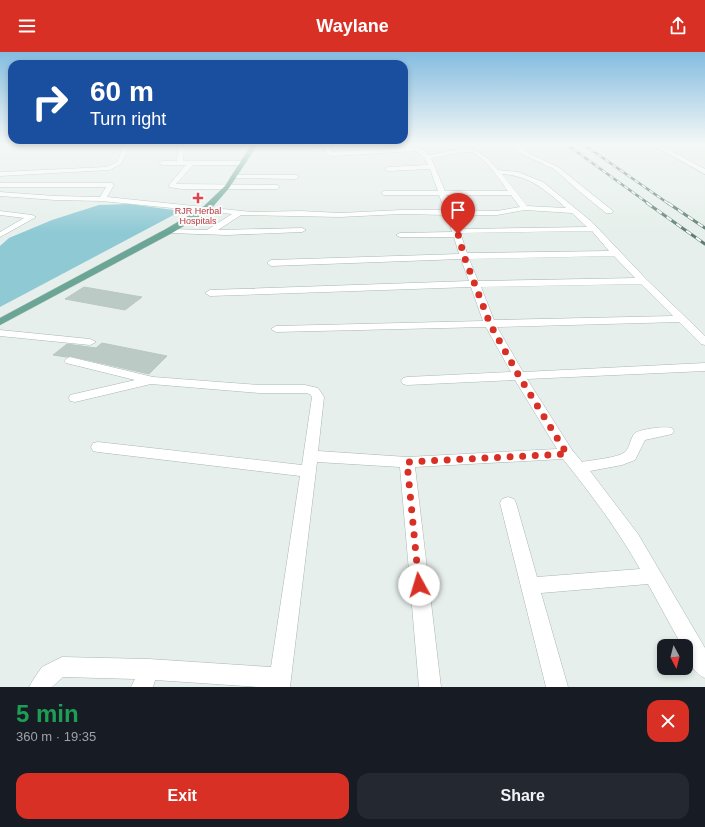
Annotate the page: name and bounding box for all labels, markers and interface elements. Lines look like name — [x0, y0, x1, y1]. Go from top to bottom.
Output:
icon: menu — [16, 15, 38, 37]
icon: share — [667, 15, 689, 37]
text: Waylane — [316, 16, 389, 36]
icon: right — [24, 76, 76, 128]
text: 60 m — [90, 76, 154, 107]
text: Turn right — [90, 109, 166, 129]
marker: RJR Herbal Hospitals — [192, 192, 204, 204]
pin — [441, 193, 475, 234]
icon: arrive — [447, 199, 469, 221]
place label: RJR Herbal Hospitals — [175, 206, 221, 226]
position arrow — [398, 564, 440, 606]
north arrow — [657, 639, 693, 675]
map controls — [657, 639, 693, 675]
text: 5 min — [16, 700, 79, 727]
button: close — [647, 700, 689, 742]
text: 360 m · 19:35 — [16, 729, 96, 744]
button: Exit — [16, 773, 349, 819]
button: Share — [357, 773, 689, 819]

